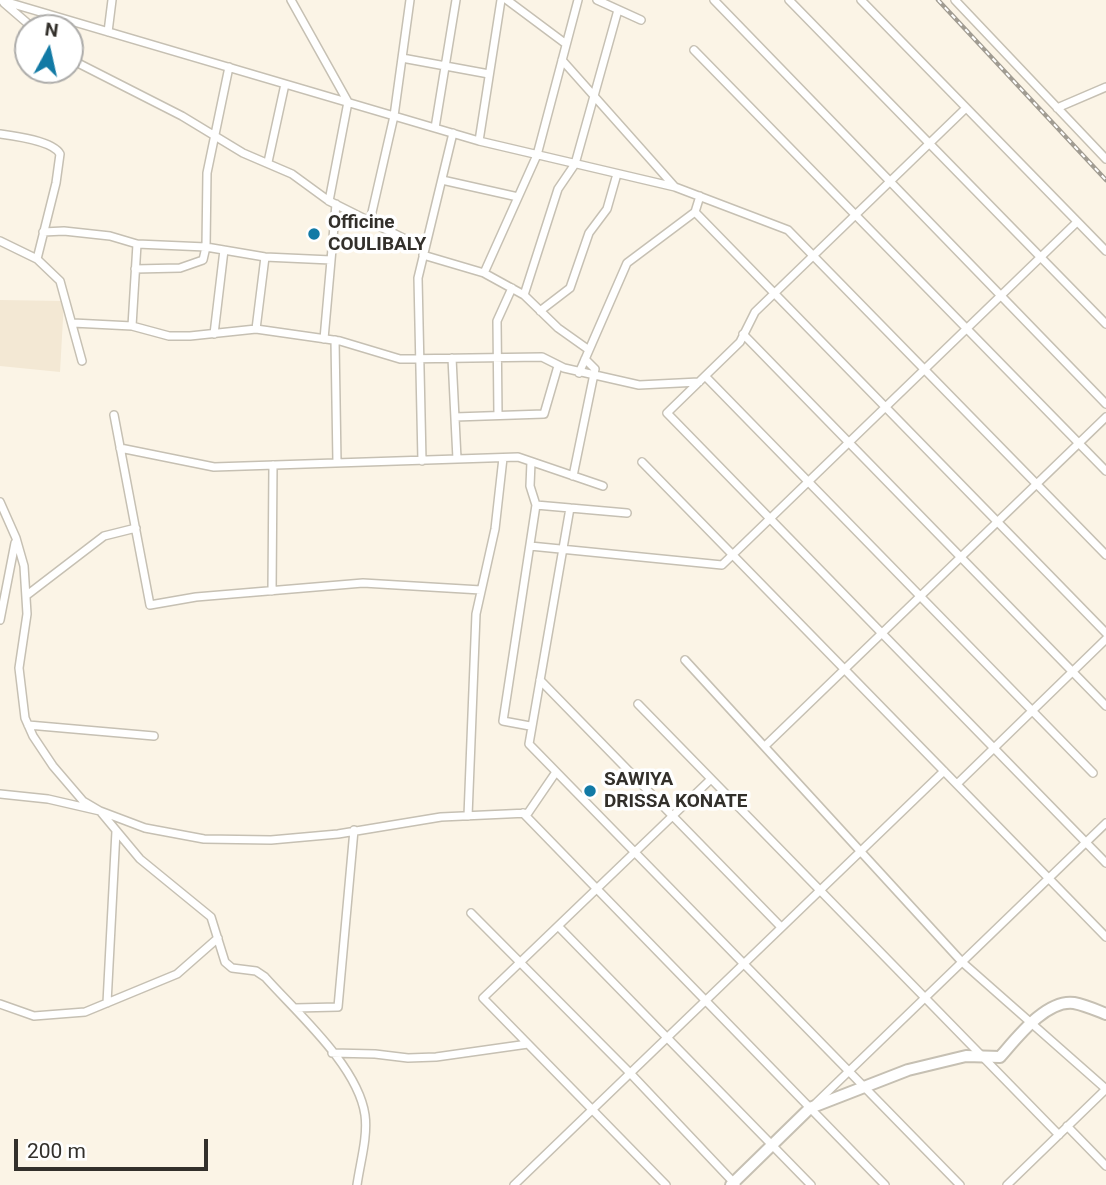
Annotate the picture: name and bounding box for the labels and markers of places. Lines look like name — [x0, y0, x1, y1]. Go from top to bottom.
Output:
place label: Officine COULIBALY — [328, 212, 426, 256]
marker: Officine COULIBALY — [306, 226, 322, 242]
place label: SAWIYA DRISSA KONATE — [604, 769, 748, 813]
marker: SAWIYA DRISSA KONATE — [582, 783, 598, 799]

